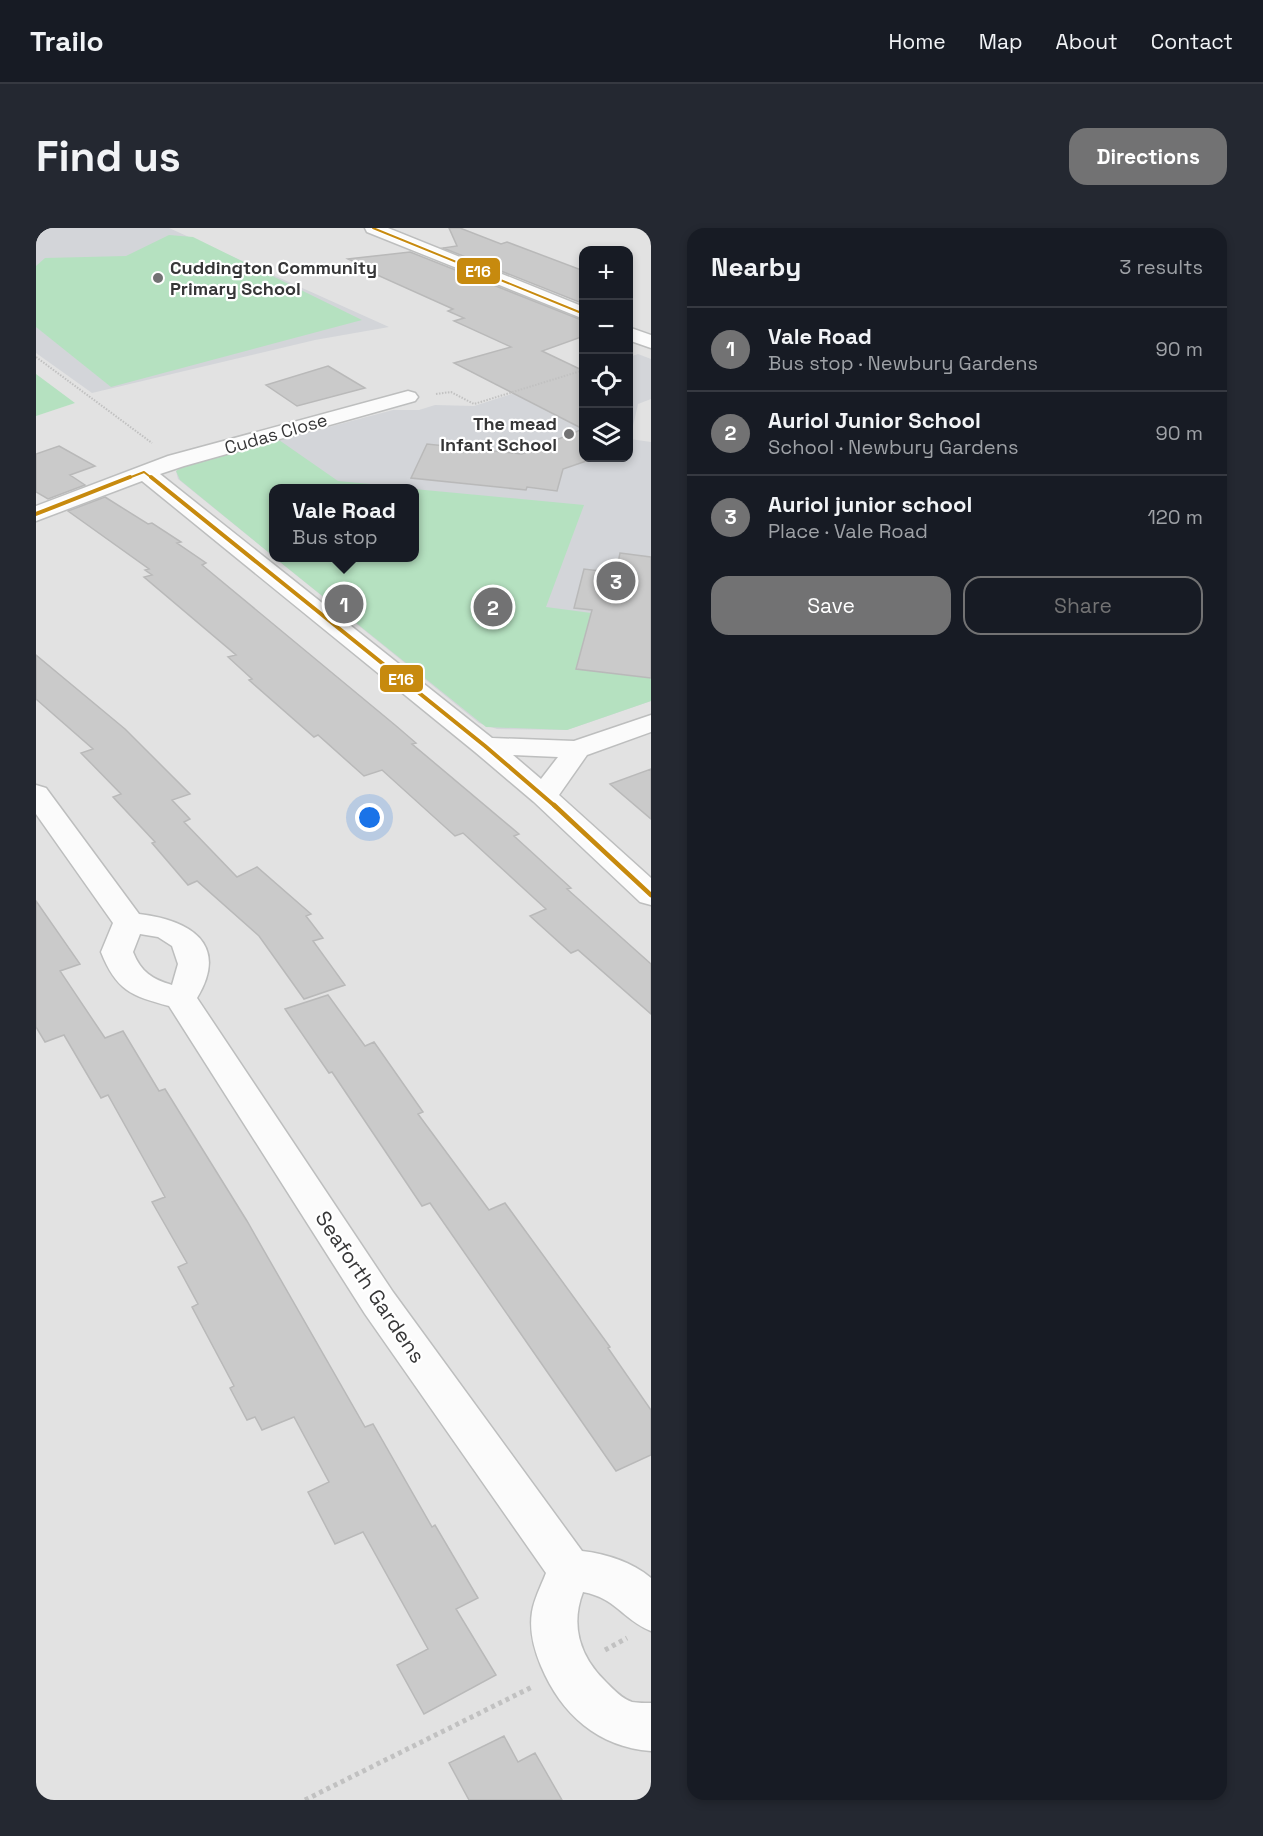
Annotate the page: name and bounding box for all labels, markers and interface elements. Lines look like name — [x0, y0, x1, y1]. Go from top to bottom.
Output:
text: Trailo — [30, 23, 104, 59]
text: Home — [888, 28, 946, 55]
text: Map — [979, 28, 1023, 55]
text: About — [1056, 28, 1118, 55]
text: Contact — [1151, 28, 1233, 55]
button: Directions — [1069, 128, 1227, 185]
text: Find us — [36, 130, 181, 183]
map controls — [579, 246, 633, 462]
button: + — [579, 246, 633, 300]
text: Nearby — [711, 250, 801, 284]
text: 3 results — [1119, 254, 1203, 280]
place label: Cuddington Community Primary School — [170, 256, 377, 300]
line badge: E16 — [456, 257, 501, 285]
text: E16 — [465, 261, 491, 282]
marker: Cuddington Community Primary School — [151, 271, 165, 285]
button: − — [579, 300, 633, 354]
text: Vale Road — [768, 322, 872, 350]
text: 1 — [726, 336, 735, 362]
text: 90 m — [1156, 336, 1203, 362]
text: Bus stop · Newbury Gardens — [768, 350, 1038, 376]
button: locate — [579, 354, 633, 408]
text: Auriol Junior School — [768, 406, 981, 434]
street label: Cudas Close — [222, 408, 330, 459]
button: layers — [579, 408, 633, 462]
place label: The mead Infant School — [440, 412, 557, 456]
text: 2 — [725, 420, 736, 446]
text: 90 m — [1156, 420, 1203, 446]
marker: The mead Infant School — [562, 427, 576, 441]
text: School · Newbury Gardens — [768, 434, 1019, 460]
popup — [269, 484, 419, 562]
text: Auriol junior school — [768, 490, 972, 518]
text: Vale Road — [292, 496, 396, 524]
text: 3 — [724, 504, 737, 530]
text: 120 m — [1147, 504, 1203, 530]
text: Place · Vale Road — [768, 518, 928, 544]
text: Bus stop — [292, 524, 378, 550]
pin: 3 — [596, 558, 636, 604]
button: Save — [711, 576, 951, 635]
button: Share — [963, 576, 1203, 635]
pin: 1 — [324, 582, 364, 626]
pin: 2 — [474, 584, 512, 629]
line badge: E16 — [379, 664, 424, 693]
text: E16 — [388, 669, 414, 690]
your location — [355, 803, 384, 832]
street label: Seaforth Gardens — [310, 1206, 431, 1368]

